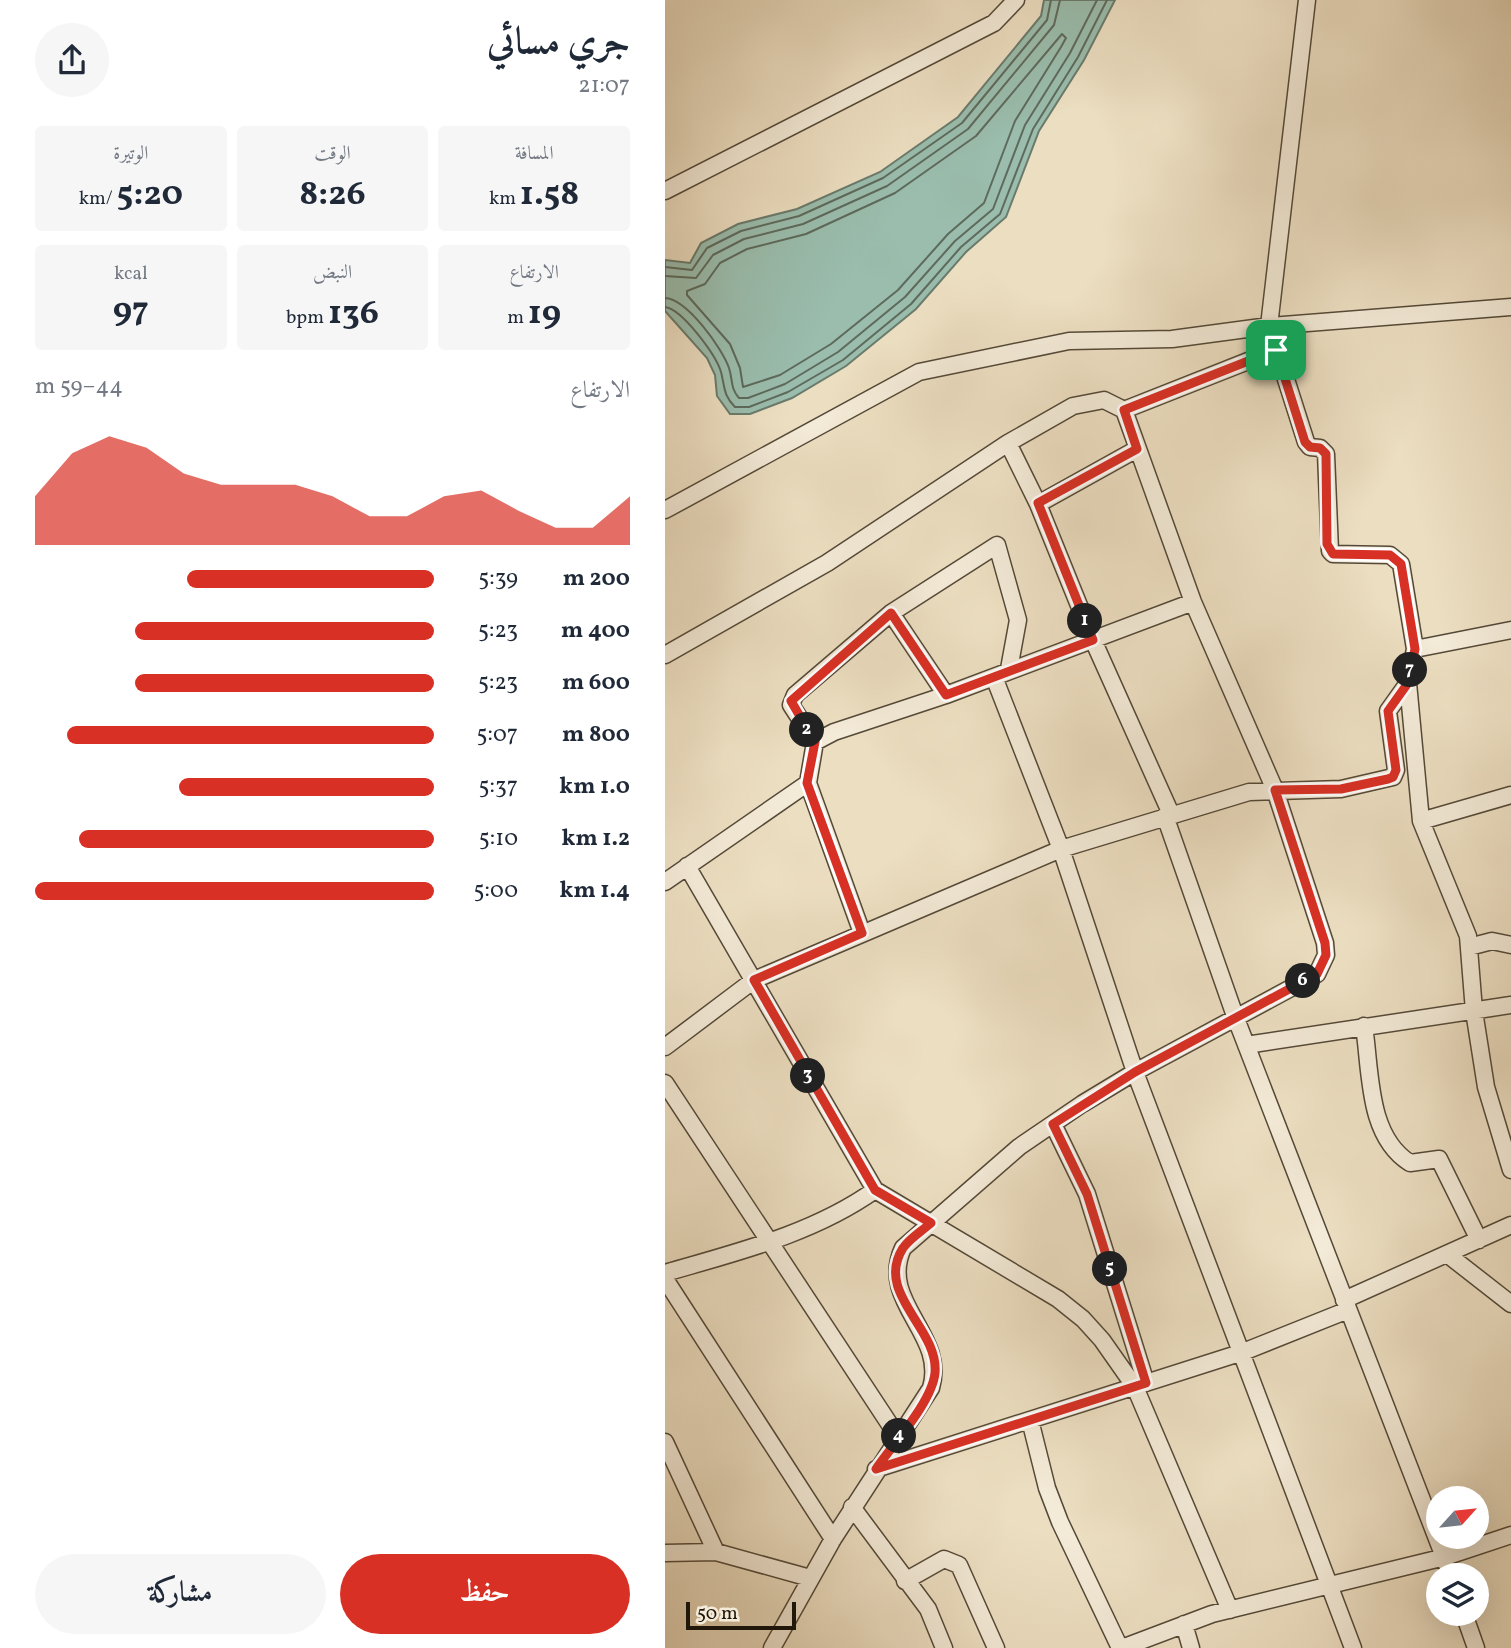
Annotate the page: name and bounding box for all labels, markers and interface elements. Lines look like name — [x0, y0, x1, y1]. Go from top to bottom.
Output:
text: جري مسائي — [487, 17, 630, 70]
button: share — [35, 23, 109, 97]
text: 21:07 — [578, 70, 630, 102]
text: الوتيرة — [113, 141, 148, 167]
text: الوقت — [314, 141, 351, 167]
text: المسافة — [515, 141, 554, 167]
text: 5:20 — [117, 171, 183, 219]
text: 8:26 — [299, 171, 366, 219]
text: 1.58 — [520, 171, 579, 219]
text: /km — [79, 186, 117, 212]
text: km — [489, 186, 520, 212]
text: النبض — [313, 260, 352, 286]
text: الارتفاع — [510, 260, 559, 286]
text: kcal — [114, 261, 148, 287]
text: 97 — [113, 287, 149, 335]
text: 136 — [328, 290, 379, 338]
text: 19 — [528, 290, 561, 338]
text: bpm — [286, 305, 328, 331]
text: m — [507, 305, 528, 331]
pin — [1246, 320, 1306, 380]
icon: arrive — [1257, 331, 1295, 369]
text: 44–59 m — [35, 371, 123, 403]
text: الارتفاع — [570, 375, 630, 407]
text: 5:39 — [478, 563, 518, 595]
text: 200 m — [563, 563, 630, 595]
pin: 1 — [1067, 604, 1103, 638]
text: 1 — [1081, 607, 1088, 633]
text: 5:23 — [478, 615, 518, 647]
text: 400 m — [561, 615, 630, 647]
pin: 7 — [1393, 652, 1427, 688]
text: 7 — [1405, 656, 1414, 682]
text: 5:23 — [478, 667, 518, 699]
text: 600 m — [562, 667, 630, 699]
pin: 2 — [789, 712, 825, 748]
text: 2 — [802, 716, 811, 742]
text: 5:07 — [477, 719, 518, 751]
text: 800 m — [562, 719, 630, 751]
text: 5:37 — [479, 771, 518, 803]
text: 1.0 km — [559, 771, 630, 803]
text: 5:10 — [479, 823, 518, 855]
text: 1.2 km — [561, 823, 630, 855]
text: 5:00 — [473, 875, 518, 907]
text: 1.4 km — [559, 875, 630, 907]
pin: 6 — [1285, 964, 1321, 998]
text: 6 — [1297, 967, 1308, 993]
pin: 3 — [790, 1058, 825, 1094]
text: 3 — [803, 1062, 812, 1088]
pin: 5 — [1093, 1252, 1127, 1286]
text: 5 — [1105, 1255, 1114, 1281]
pin: 4 — [881, 1418, 917, 1454]
text: 4 — [893, 1422, 904, 1448]
north arrow — [1426, 1486, 1489, 1549]
map controls — [1426, 1486, 1489, 1626]
button: مشاركة — [35, 1554, 326, 1634]
button: حفظ — [340, 1554, 630, 1634]
button: layers — [1426, 1563, 1489, 1626]
scale bar — [686, 1599, 796, 1631]
text: 50 m — [697, 1601, 738, 1627]

